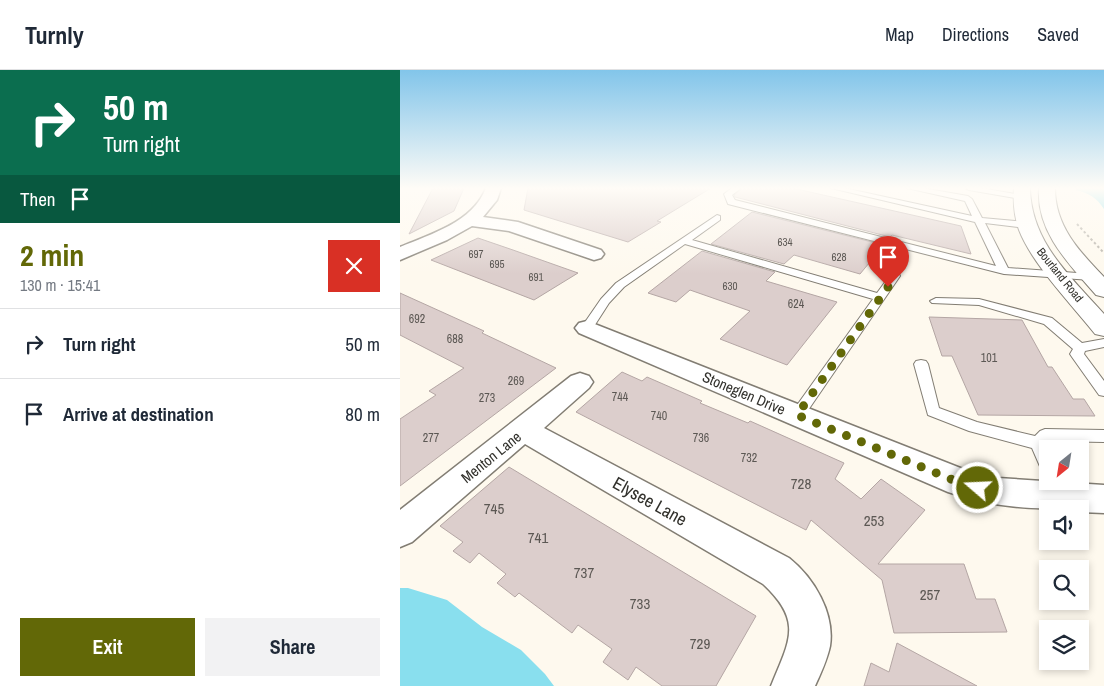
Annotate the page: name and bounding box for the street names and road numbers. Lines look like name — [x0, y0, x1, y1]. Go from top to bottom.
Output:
street label: Bourland Road — [1033, 244, 1087, 306]
street label: Stoneglen Drive — [699, 366, 789, 420]
street label: Menton Lane — [456, 426, 526, 488]
street label: Elysee Lane — [608, 470, 692, 532]

